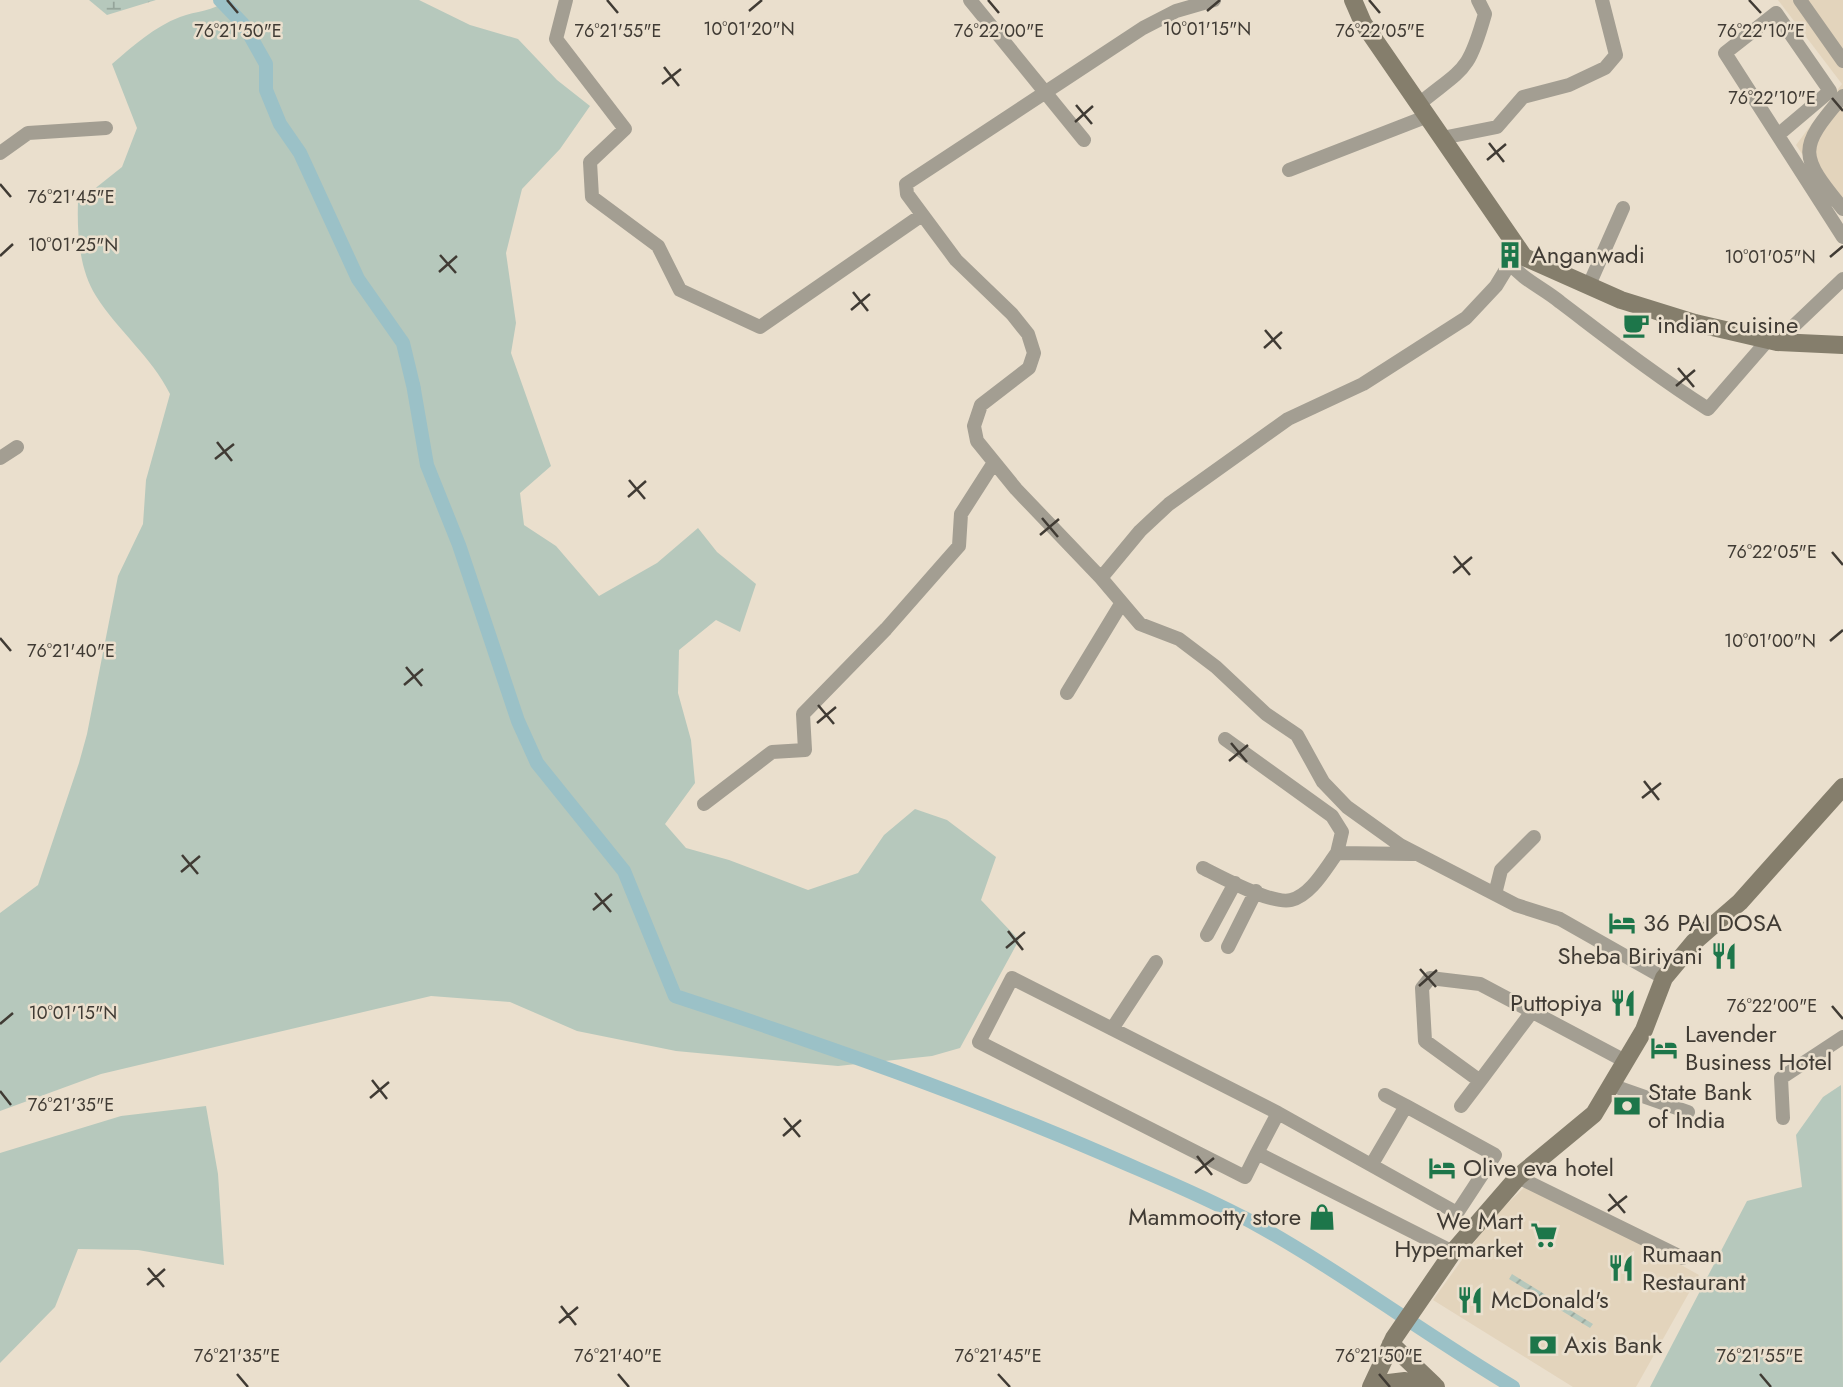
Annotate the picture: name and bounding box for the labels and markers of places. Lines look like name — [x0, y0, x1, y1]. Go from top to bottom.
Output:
place label: Anganwadi — [1531, 237, 1645, 272]
building icon: Anganwadi — [1495, 240, 1525, 270]
place label: indian cuisine — [1657, 307, 1798, 342]
cafe icon: indian cuisine — [1621, 310, 1651, 340]
place label: 36 PAI DOSA — [1643, 905, 1782, 940]
hotel icon: 36 PAI DOSA — [1607, 908, 1637, 938]
place label: Sheba Biriyani — [1557, 938, 1703, 973]
restaurant icon: Sheba Biriyani — [1709, 941, 1739, 971]
place label: Puttopiya — [1510, 985, 1602, 1020]
restaurant icon: Puttopiya — [1608, 988, 1638, 1018]
place label: Lavender Business Hotel — [1685, 1016, 1832, 1079]
hotel icon: Lavender Business Hotel — [1649, 1033, 1679, 1063]
place label: State Bank of India — [1648, 1074, 1752, 1137]
bank icon: State Bank of India — [1612, 1091, 1642, 1121]
place label: Olive eva hotel — [1463, 1150, 1614, 1185]
hotel icon: Olive eva hotel — [1427, 1153, 1457, 1183]
place label: Mammootty store — [1128, 1199, 1301, 1234]
shop icon: Mammootty store — [1307, 1202, 1337, 1232]
place label: We Mart Hypermarket — [1394, 1203, 1523, 1266]
supermarket icon: We Mart Hypermarket — [1529, 1220, 1559, 1250]
place label: Rumaan Restaurant — [1642, 1236, 1746, 1299]
restaurant icon: Rumaan Restaurant — [1606, 1253, 1636, 1283]
place label: McDonald's — [1491, 1282, 1609, 1317]
restaurant icon: McDonald's — [1455, 1285, 1485, 1315]
place label: Axis Bank — [1564, 1327, 1663, 1362]
bank icon: Axis Bank — [1528, 1330, 1558, 1360]

